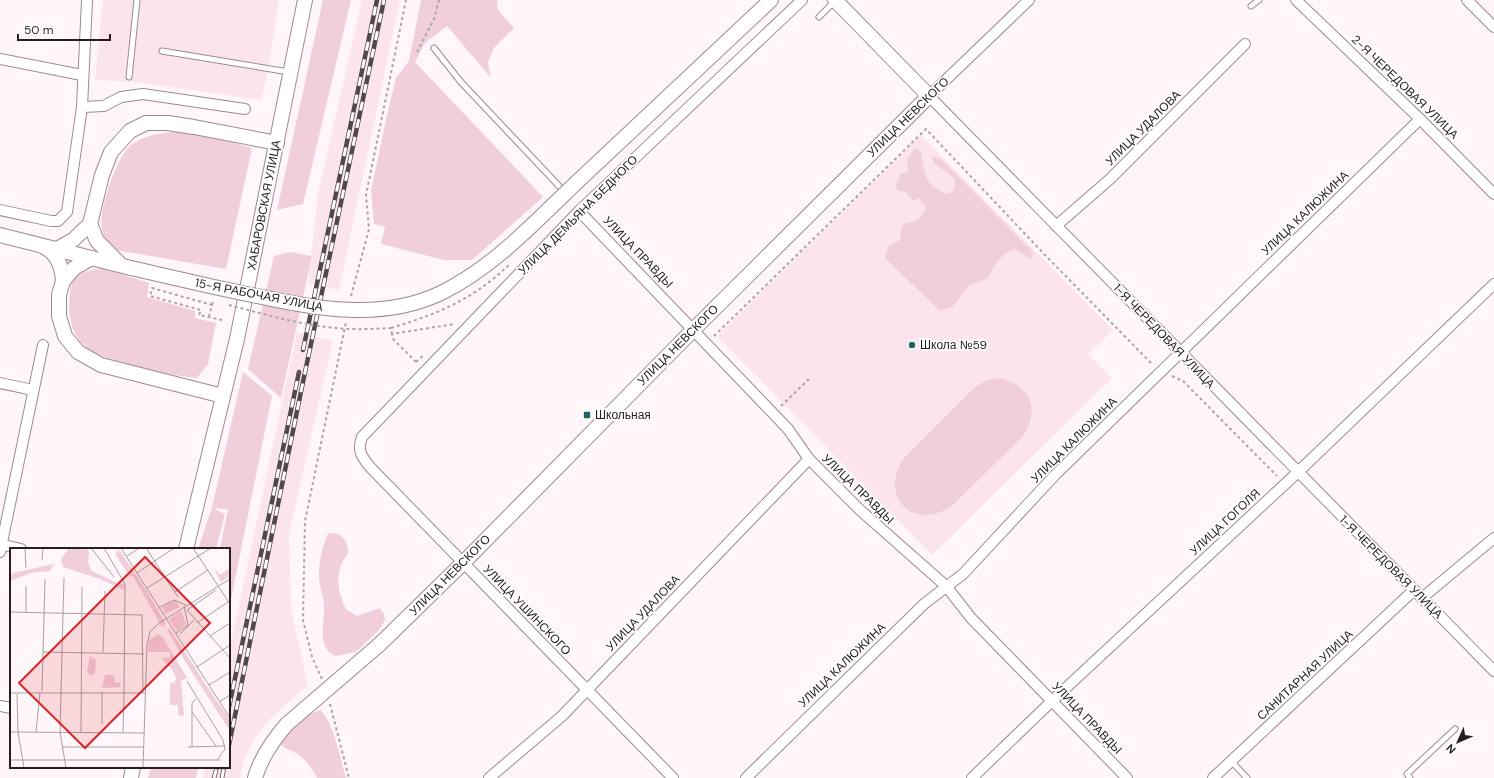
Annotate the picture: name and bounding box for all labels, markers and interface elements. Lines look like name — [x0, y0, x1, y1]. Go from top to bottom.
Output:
scale bar — [18, 16, 110, 42]
text: 50 m — [24, 22, 53, 38]
street label: 2-Я ЧЕРЕДОВАЯ УЛИЦА — [1348, 32, 1462, 142]
street label: УЛИЦА НЕВСКОГО — [864, 74, 952, 160]
street label: УЛИЦА УДАЛОВА — [1102, 87, 1184, 169]
street label: ХАБАРОВСКАЯ УЛИЦА — [244, 138, 284, 272]
street label: УЛИЦА ДЕМЬЯНА БЕДНОГО — [515, 152, 641, 278]
street label: УЛИЦА КАЛЮЖИНА — [1258, 167, 1352, 259]
street label: УЛИЦА ПРАВДЫ — [600, 213, 676, 291]
street label: 15-Я РАБОЧАЯ УЛИЦА — [194, 275, 324, 315]
street label: 1-Я ЧЕРЕДОВАЯ УЛИЦА — [1110, 280, 1218, 392]
street label: УЛИЦА НЕВСКОГО — [634, 301, 722, 389]
place label: Школа №59 — [920, 337, 987, 353]
marker: Школа №59 — [907, 340, 917, 350]
street label: УЛИЦА КАЛЮЖИНА — [1028, 394, 1120, 486]
place label: Школьная — [595, 407, 651, 423]
marker: Школьная — [582, 410, 592, 420]
street label: УЛИЦА ПРАВДЫ — [819, 451, 897, 527]
street label: УЛИЦА ГОГОЛЯ — [1186, 485, 1264, 559]
street label: 1-Я ЧЕРЕДОВАЯ УЛИЦА — [1336, 512, 1446, 622]
street label: УЛИЦА НЕВСКОГО — [406, 531, 494, 619]
inset map — [10, 548, 230, 768]
street label: УЛИЦА УШИНСКОГО — [480, 561, 574, 659]
street label: УЛИЦА УДАЛОВА — [602, 571, 684, 655]
street label: УЛИЦА КАЛЮЖИНА — [795, 619, 889, 711]
street label: САНИТАРНАЯ УЛИЦА — [1254, 626, 1356, 724]
street label: УЛИЦА ПРАВДЫ — [1049, 679, 1125, 757]
north arrow — [1438, 722, 1478, 762]
text: N — [1443, 741, 1459, 757]

